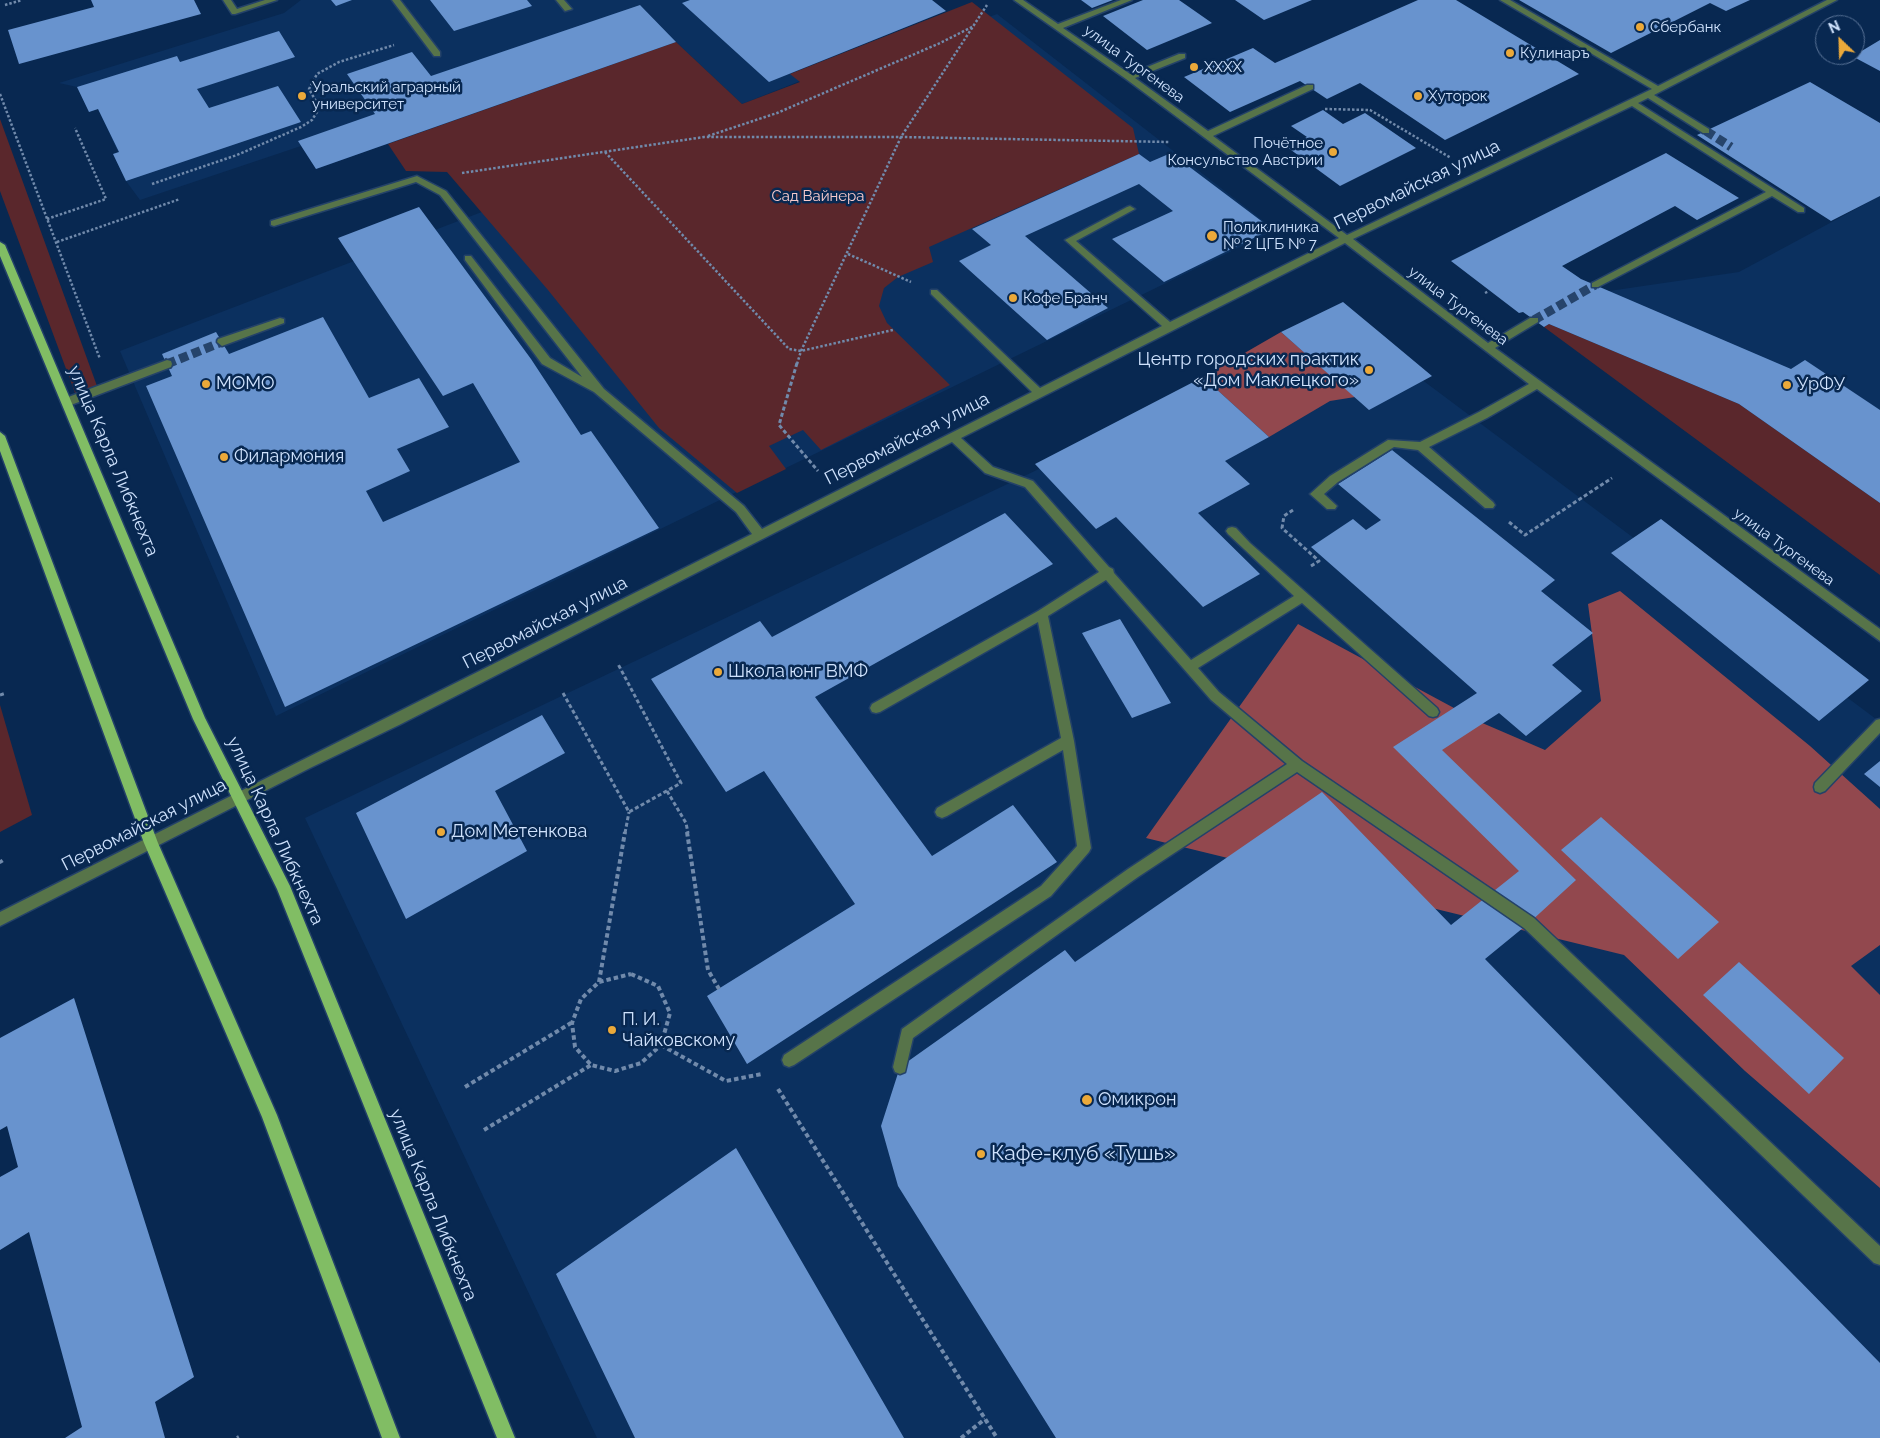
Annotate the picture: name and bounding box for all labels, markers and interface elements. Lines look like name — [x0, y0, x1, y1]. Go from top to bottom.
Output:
north arrow — [1815, 15, 1865, 65]
place label: Сбербанк — [1650, 18, 1721, 36]
text: N — [1826, 18, 1842, 37]
street label: улица Тургенева — [1080, 21, 1188, 107]
marker: Сбербанк — [1634, 21, 1646, 33]
place label: Кулинаръ — [1520, 44, 1590, 62]
marker: Кулинаръ — [1504, 47, 1516, 59]
place label: XXXX — [1204, 58, 1242, 76]
marker: XXXX — [1188, 61, 1200, 73]
place label: Уральский аграрный университет — [312, 78, 461, 113]
place label: Хуторок — [1428, 87, 1488, 105]
marker: Уральский аграрный университет — [296, 90, 308, 102]
marker: Хуторок — [1412, 90, 1424, 102]
place label: Почётное Консульство Австрии — [1167, 134, 1323, 169]
street label: Первомайская улица — [1331, 135, 1503, 235]
marker: Почётное Консульство Австрии — [1327, 146, 1339, 158]
park label: Сад Вайнера — [771, 187, 865, 205]
place label: Поликлиника № 2 ЦГБ № 7 — [1223, 218, 1319, 253]
marker: Поликлиника № 2 ЦГБ № 7 — [1205, 229, 1219, 243]
street label: улица Тургенева — [1405, 263, 1511, 349]
place label: Кофе Бранч — [1023, 289, 1108, 307]
marker: Кофе Бранч — [1007, 292, 1019, 304]
place label: Центр городских практик «Дом Маклецкого» — [1137, 349, 1359, 392]
street label: улица Карла Либкнехта — [63, 362, 163, 560]
marker: Центр городских практик «Дом Маклецкого» — [1363, 364, 1375, 376]
place label: MOMO — [216, 373, 275, 395]
place label: УрФУ — [1797, 374, 1845, 396]
marker: MOMO — [200, 378, 212, 390]
marker: УрФУ — [1781, 379, 1793, 391]
street label: Первомайская улица — [821, 388, 993, 490]
place label: Филармония — [234, 446, 344, 468]
marker: Филармония — [218, 451, 230, 463]
street label: улица Тургенева — [1730, 504, 1838, 590]
street label: Первомайская улица — [459, 572, 631, 674]
place label: Школа юнг ВМФ — [728, 661, 868, 683]
marker: Школа юнг ВМФ — [712, 666, 724, 678]
street label: улица Карла Либкнехта — [222, 734, 328, 928]
street label: Первомайская улица — [58, 774, 230, 876]
place label: Дом Метенкова — [451, 821, 587, 843]
marker: Дом Метенкова — [435, 826, 447, 838]
place label: П. И. Чайковскому — [622, 1009, 735, 1052]
marker: П. И. Чайковскому — [606, 1024, 618, 1036]
place label: Омикрон — [1098, 1089, 1176, 1111]
marker: Омикрон — [1080, 1093, 1094, 1107]
street label: улица Карла Либкнехта — [385, 1106, 481, 1304]
place label: Кафе-клуб «Тушь» — [991, 1141, 1176, 1167]
marker: Кафе-клуб «Тушь» — [975, 1148, 987, 1160]

